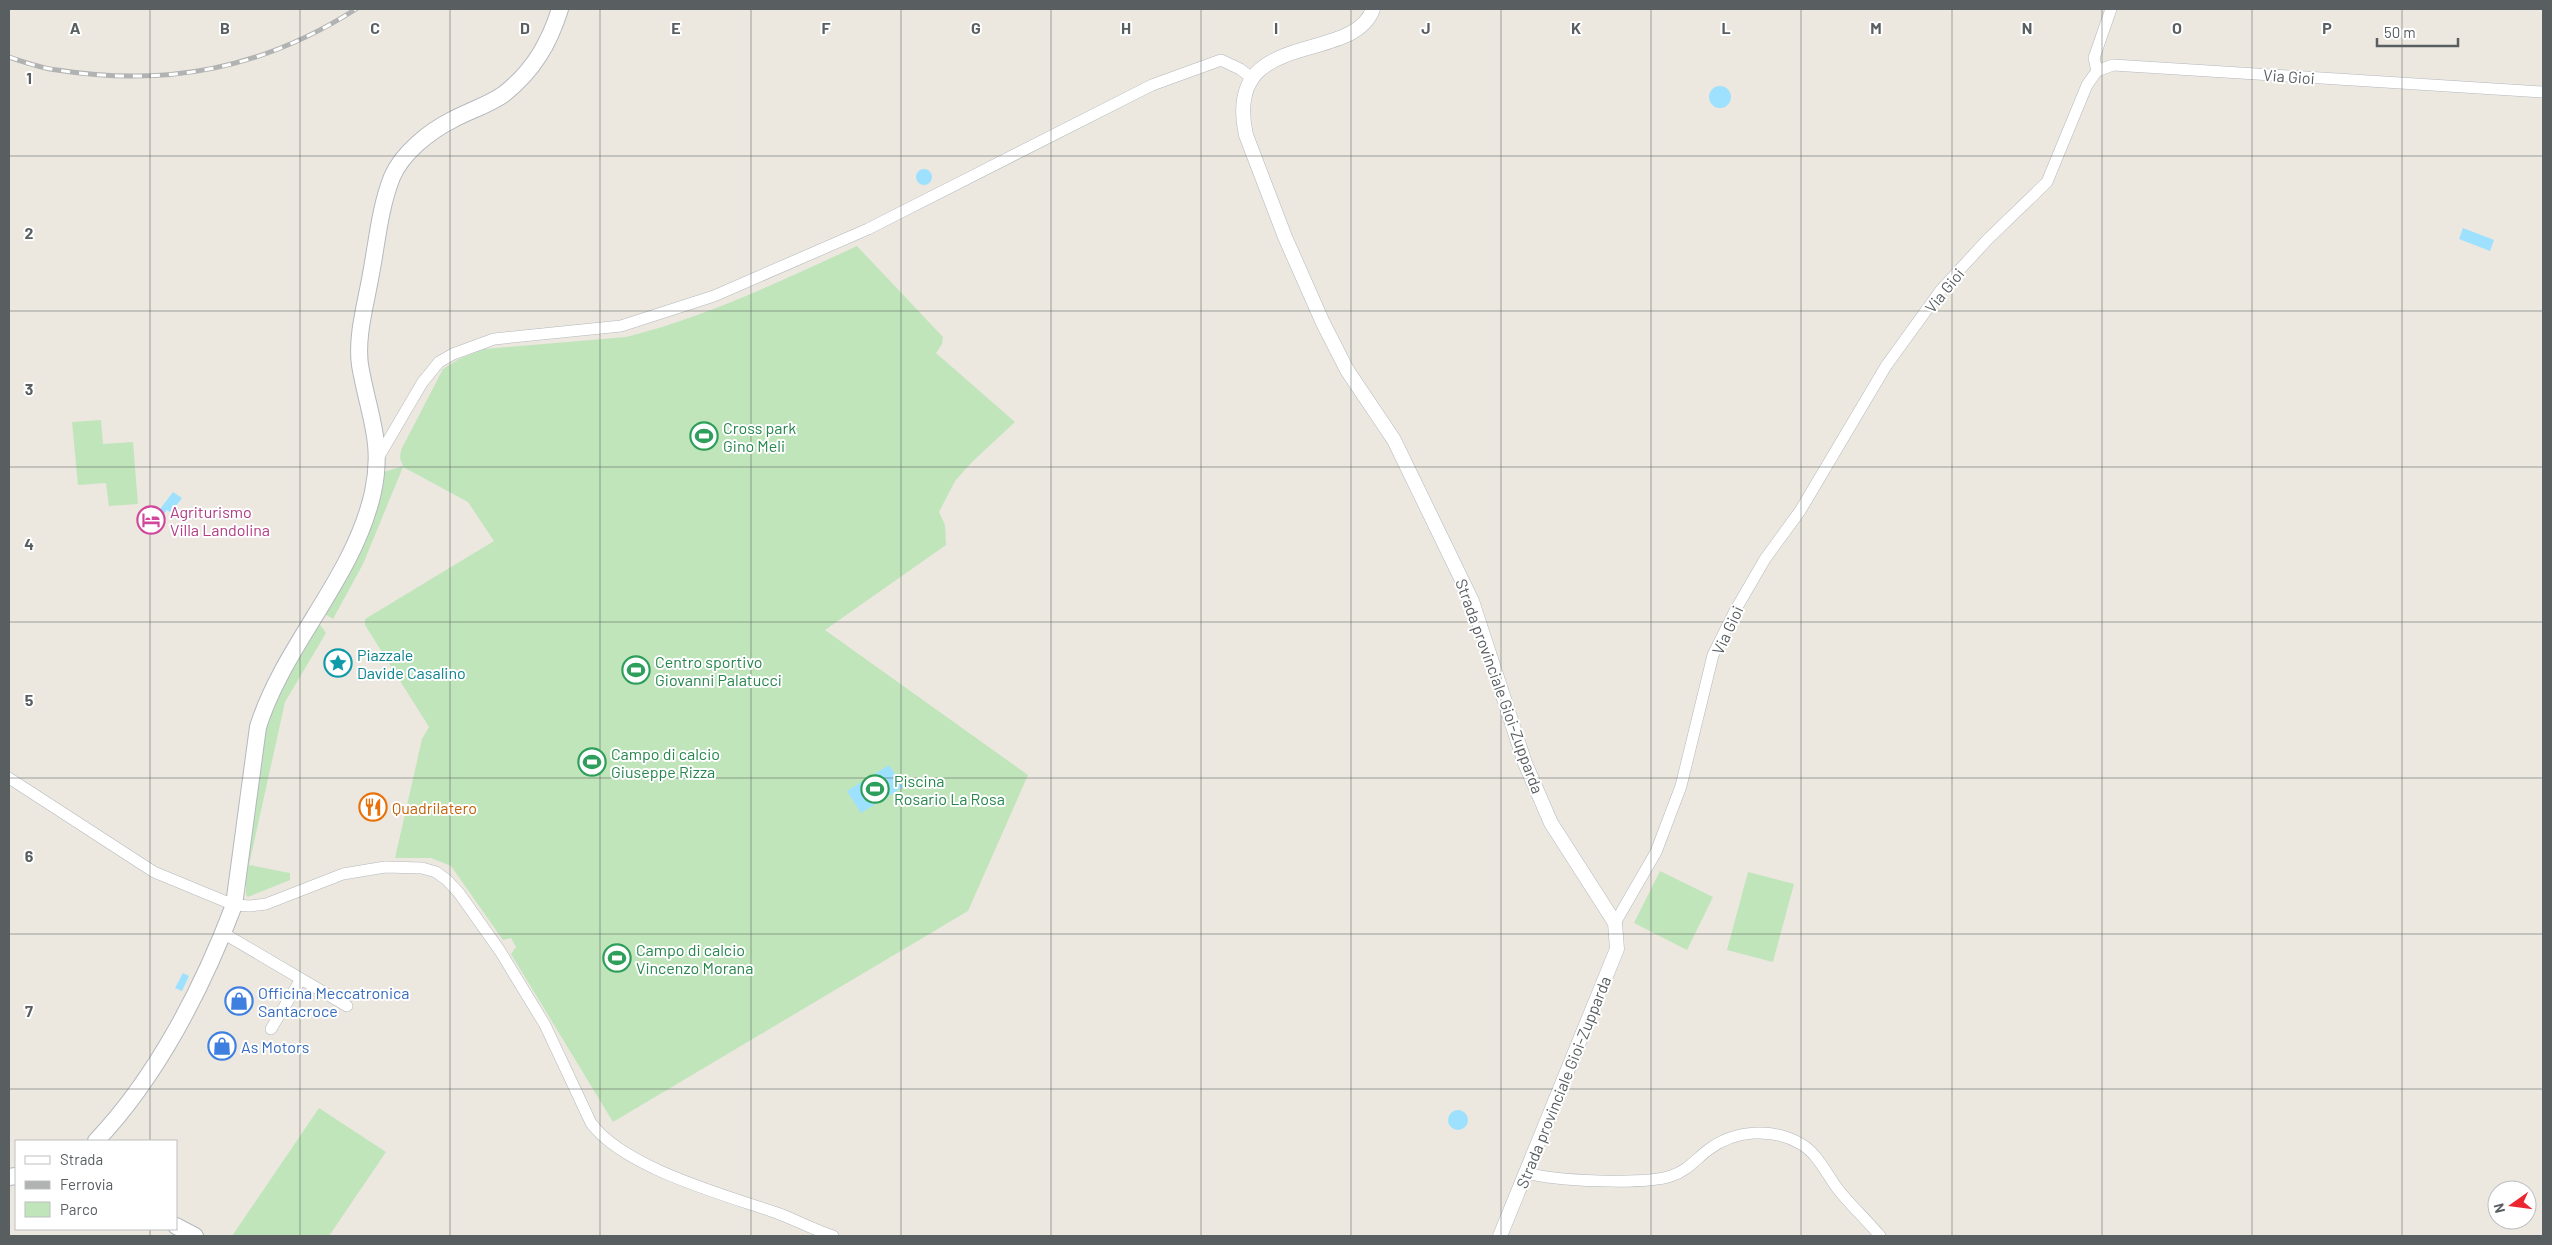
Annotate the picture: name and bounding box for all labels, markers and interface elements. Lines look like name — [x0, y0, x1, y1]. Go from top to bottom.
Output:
scale bar — [2377, 15, 2458, 47]
text: A — [70, 18, 81, 37]
text: B — [220, 18, 230, 37]
text: C — [370, 18, 380, 37]
text: D — [520, 18, 530, 37]
text: E — [671, 18, 681, 37]
text: F — [822, 18, 831, 37]
text: G — [971, 18, 981, 37]
text: H — [1121, 18, 1131, 37]
text: I — [1274, 18, 1278, 37]
text: J — [1421, 18, 1431, 37]
text: K — [1571, 18, 1581, 37]
text: L — [1721, 18, 1731, 37]
text: M — [1870, 18, 1882, 37]
text: N — [2022, 18, 2032, 37]
text: O — [2172, 18, 2182, 37]
text: P — [2322, 18, 2332, 37]
text: 50 m — [2384, 23, 2416, 41]
street label: Via Gioi — [2263, 65, 2315, 87]
text: 1 — [26, 68, 32, 87]
text: 2 — [25, 223, 34, 242]
street label: Via Gioi — [1920, 264, 1968, 316]
text: 3 — [25, 379, 33, 398]
place label: Cross park Gino Meli — [723, 418, 796, 455]
sports icon: Cross park Gino Meli — [689, 421, 719, 451]
place label: Agriturismo Villa Landolina — [170, 502, 270, 539]
hotel icon: Agriturismo Villa Landolina — [136, 505, 166, 535]
text: 4 — [24, 534, 34, 553]
street label: Strada provinciale Gioi-Zupparda — [1452, 576, 1548, 796]
street label: Via Gioi — [1707, 603, 1747, 657]
place label: Piazzale Davide Casalino — [357, 645, 466, 682]
place icon: Piazzale Davide Casalino — [323, 648, 353, 678]
place label: Centro sportivo Giovanni Palatucci — [655, 652, 782, 689]
sports icon: Centro sportivo Giovanni Palatucci — [621, 655, 651, 685]
text: 5 — [25, 690, 34, 709]
place label: Campo di calcio Giuseppe Rizza — [611, 744, 720, 781]
sports icon: Campo di calcio Giuseppe Rizza — [577, 747, 607, 777]
place label: Piscina Rosario La Rosa — [894, 771, 1005, 808]
sports icon: Piscina Rosario La Rosa — [860, 774, 890, 804]
restaurant icon: Quadrilatero — [358, 792, 388, 822]
place label: Quadrilatero — [392, 798, 477, 817]
text: 6 — [25, 846, 34, 865]
place label: Campo di calcio Vincenzo Morana — [636, 940, 753, 977]
sports icon: Campo di calcio Vincenzo Morana — [602, 943, 632, 973]
street label: Strada provinciale Gioi-Zupparda — [1512, 973, 1614, 1191]
place label: Officina Meccatronica Santacroce — [258, 983, 410, 1020]
shop icon: Officina Meccatronica Santacroce — [224, 986, 254, 1016]
text: 7 — [25, 1001, 33, 1020]
shop icon: As Motors — [207, 1031, 237, 1061]
place label: As Motors — [241, 1037, 309, 1056]
legend — [15, 1140, 178, 1230]
text: Strada — [60, 1150, 103, 1168]
text: Ferrovia — [60, 1175, 113, 1193]
north arrow — [2487, 1180, 2537, 1230]
text: Parco — [60, 1200, 98, 1218]
text: N — [2490, 1202, 2508, 1215]

